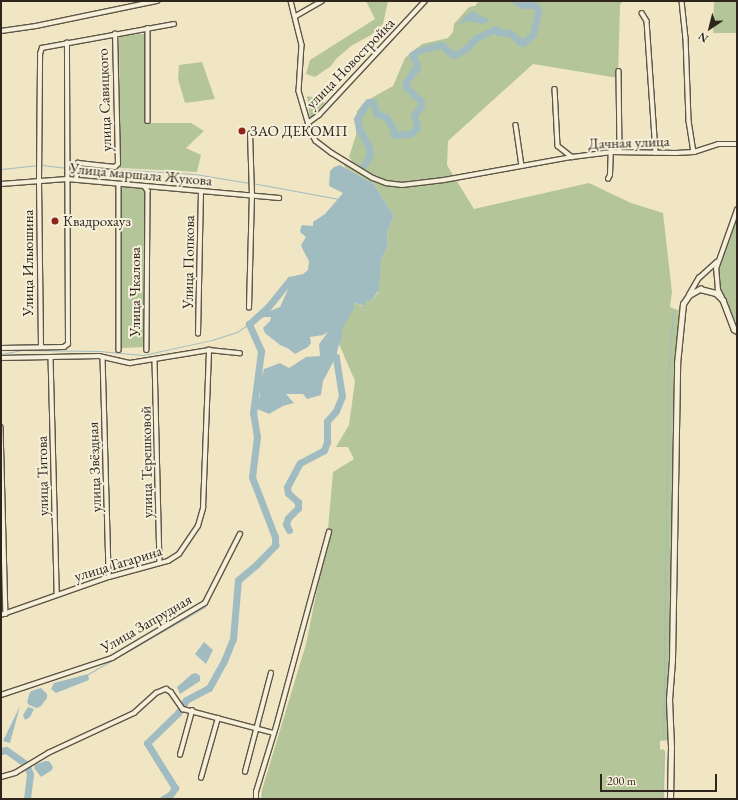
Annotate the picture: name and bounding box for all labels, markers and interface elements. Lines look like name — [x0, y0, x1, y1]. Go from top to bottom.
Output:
north arrow — [690, 8, 730, 48]
street label: улица Новостройка — [302, 14, 398, 112]
text: N — [695, 30, 711, 46]
street label: улица Савицкого — [93, 48, 115, 152]
place label: ЗАО ДЕКОМП — [250, 122, 348, 140]
marker: ЗАО ДЕКОМП — [237, 126, 247, 136]
street label: Дачная улица — [588, 132, 670, 152]
street label: Улица маршала Жукова — [69, 159, 213, 189]
street label: Улица Ильюшина — [19, 210, 37, 316]
place label: Квадрохауз — [63, 212, 131, 230]
street label: Улица Попкова — [178, 215, 198, 309]
marker: Квадрохауз — [50, 216, 60, 226]
street label: Улица Чкалова — [126, 247, 144, 337]
street label: улица Терешковой — [136, 406, 156, 518]
street label: улица Звёздная — [83, 421, 105, 513]
street label: улица Титова — [32, 436, 52, 516]
street label: улица Гагарина — [72, 541, 164, 585]
street label: Улица Запрудная — [97, 590, 195, 656]
scale bar — [602, 766, 719, 792]
text: 200 m — [607, 773, 636, 789]

